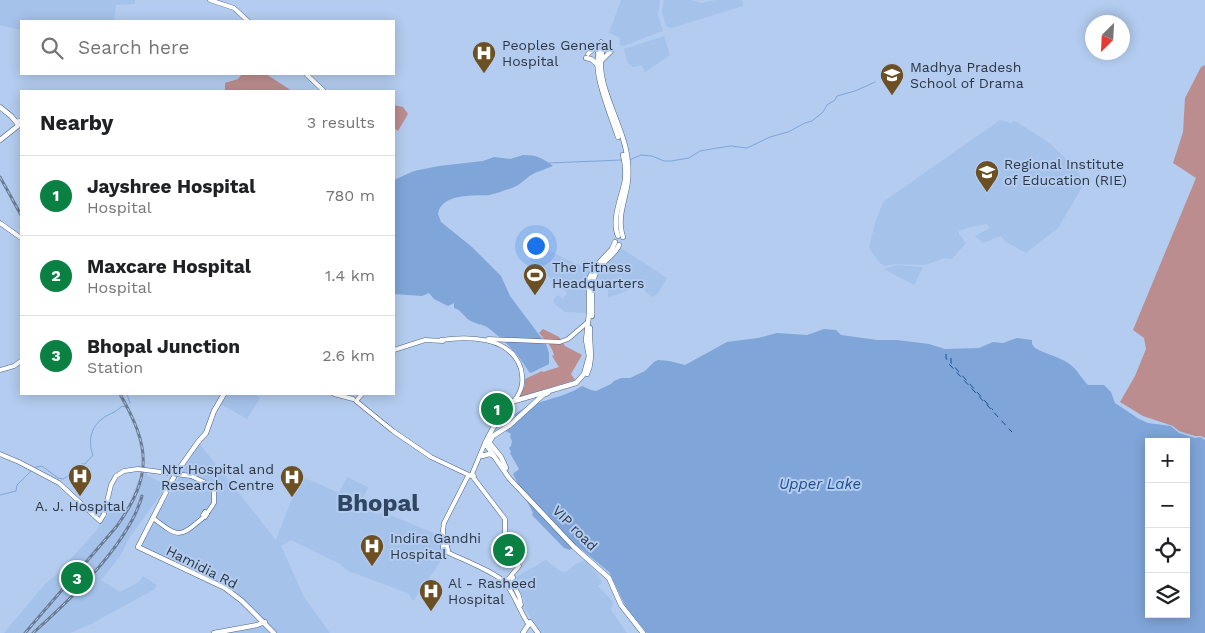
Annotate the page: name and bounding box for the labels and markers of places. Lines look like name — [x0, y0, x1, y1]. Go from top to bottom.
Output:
place label: Peoples General Hospital — [502, 37, 614, 69]
hospital icon: Peoples General Hospital — [471, 40, 497, 74]
place label: Madhya Pradesh School of Drama — [910, 59, 1024, 91]
school or university icon: Madhya Pradesh School of Drama — [879, 62, 905, 96]
place label: Regional Institute of Education (RIE) — [1004, 156, 1127, 188]
school or university icon: Regional Institute of Education (RIE) — [974, 159, 1000, 193]
place label: The Fitness Headquarters — [552, 259, 644, 291]
sports icon: The Fitness Headquarters — [522, 262, 548, 296]
pin: 1 — [481, 390, 513, 428]
place label: Ntr Hospital and Research Centre — [161, 461, 274, 493]
hospital icon: A. J. Hospital — [67, 463, 93, 497]
hospital icon: Ntr Hospital and Research Centre — [279, 464, 305, 498]
place label: A. J. Hospital — [35, 498, 126, 514]
place label: Indira Gandhi Hospital — [390, 530, 481, 562]
pin: 2 — [493, 531, 525, 569]
hospital icon: Indira Gandhi Hospital — [359, 533, 385, 567]
pin: 3 — [61, 559, 93, 597]
place label: Al - Rasheed Hospital — [448, 575, 536, 607]
hospital icon: Al - Rasheed Hospital — [418, 578, 444, 612]

